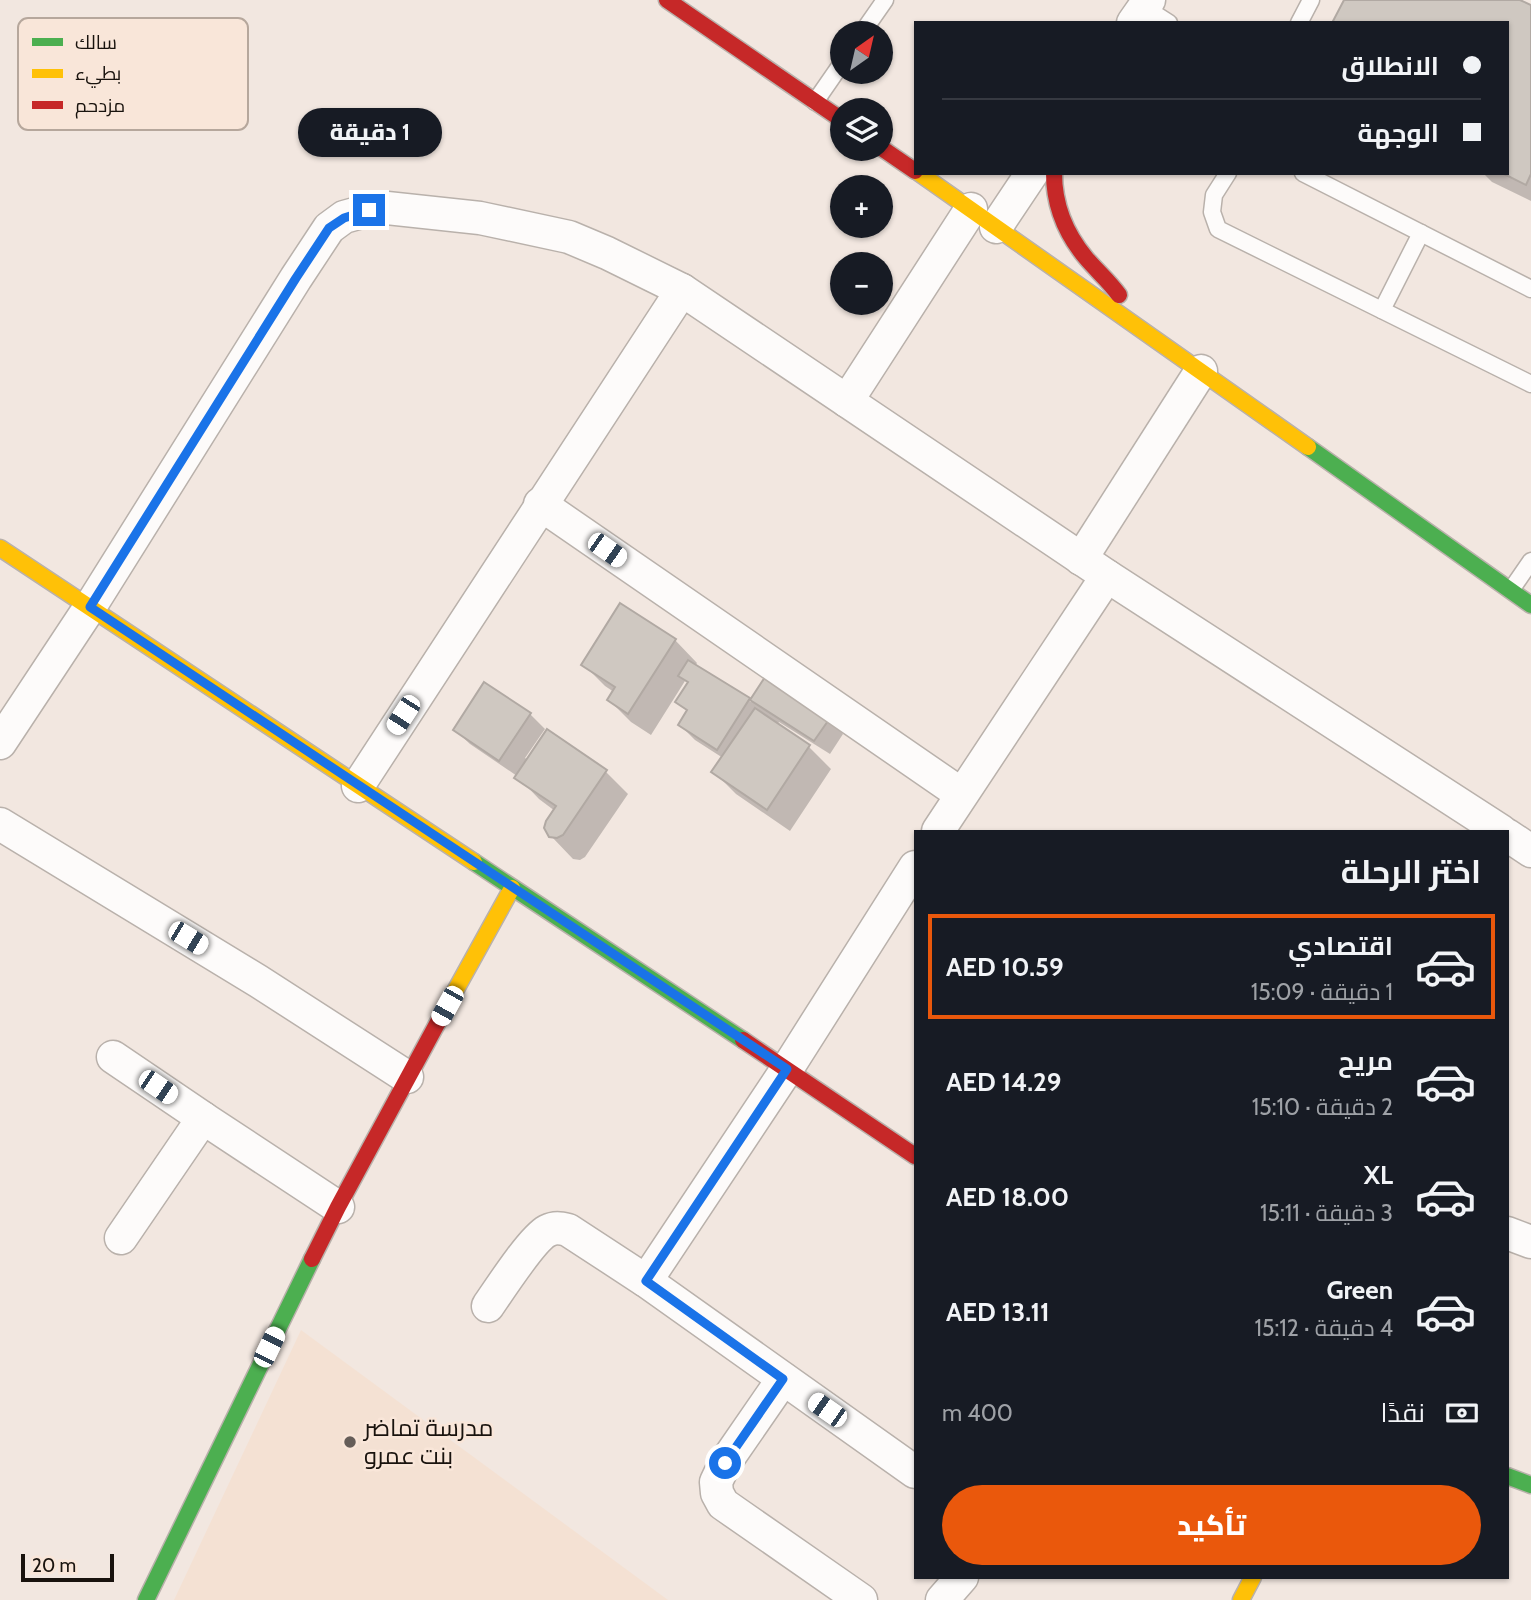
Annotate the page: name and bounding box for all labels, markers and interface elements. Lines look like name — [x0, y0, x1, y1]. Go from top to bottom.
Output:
legend — [18, 18, 248, 130]
north arrow — [830, 21, 892, 84]
map controls — [830, 21, 893, 315]
text: سالك — [75, 31, 117, 54]
text: الانطلاق — [1341, 50, 1439, 82]
text: بطيء — [75, 62, 121, 88]
text: مزدحم — [75, 94, 125, 119]
button: layers — [830, 98, 893, 161]
callout: 1 دقيقة — [297, 108, 441, 158]
text: الوجهة — [1358, 117, 1439, 149]
text: 1 دقيقة — [330, 118, 410, 146]
button: + — [830, 175, 893, 238]
route end — [353, 194, 385, 226]
button: − — [830, 252, 893, 315]
car — [584, 529, 631, 571]
car — [383, 692, 424, 738]
text: اختر الرحلة — [1341, 852, 1481, 891]
car — [165, 918, 212, 958]
text: اقتصادي — [1288, 930, 1393, 962]
icon: car — [1414, 935, 1477, 998]
text: AED 10.59 — [946, 951, 1064, 983]
text: 1 دقيقة · 15:09 — [1251, 978, 1393, 1006]
car — [428, 983, 467, 1029]
text: مريح — [1338, 1045, 1393, 1077]
icon: car — [1414, 1050, 1477, 1113]
text: AED 14.29 — [946, 1066, 1061, 1098]
car — [135, 1067, 182, 1107]
text: 2 دقيقة · 15:10 — [1252, 1093, 1393, 1121]
text: XL — [1364, 1159, 1393, 1191]
icon: car — [1414, 1165, 1477, 1228]
text: AED 18.00 — [946, 1181, 1069, 1213]
text: 3 دقيقة · 15:11 — [1260, 1199, 1393, 1227]
text: Green — [1326, 1274, 1393, 1306]
icon: car — [1414, 1280, 1477, 1343]
text: AED 13.11 — [946, 1296, 1050, 1328]
text: 4 دقيقة · 15:12 — [1255, 1314, 1393, 1342]
car — [251, 1324, 288, 1370]
car — [804, 1389, 851, 1431]
icon: cash — [1443, 1394, 1481, 1432]
text: نقدًا — [1381, 1397, 1425, 1429]
text: 400 m — [942, 1399, 1013, 1427]
place label: مدرسة تماضر بنت عمرو — [362, 1413, 493, 1470]
marker: مدرسة تماضر بنت عمرو — [342, 1434, 358, 1450]
route start — [709, 1447, 741, 1479]
button: تأكيد — [942, 1485, 1481, 1565]
scale bar — [21, 1551, 114, 1583]
text: 20 m — [32, 1554, 76, 1577]

